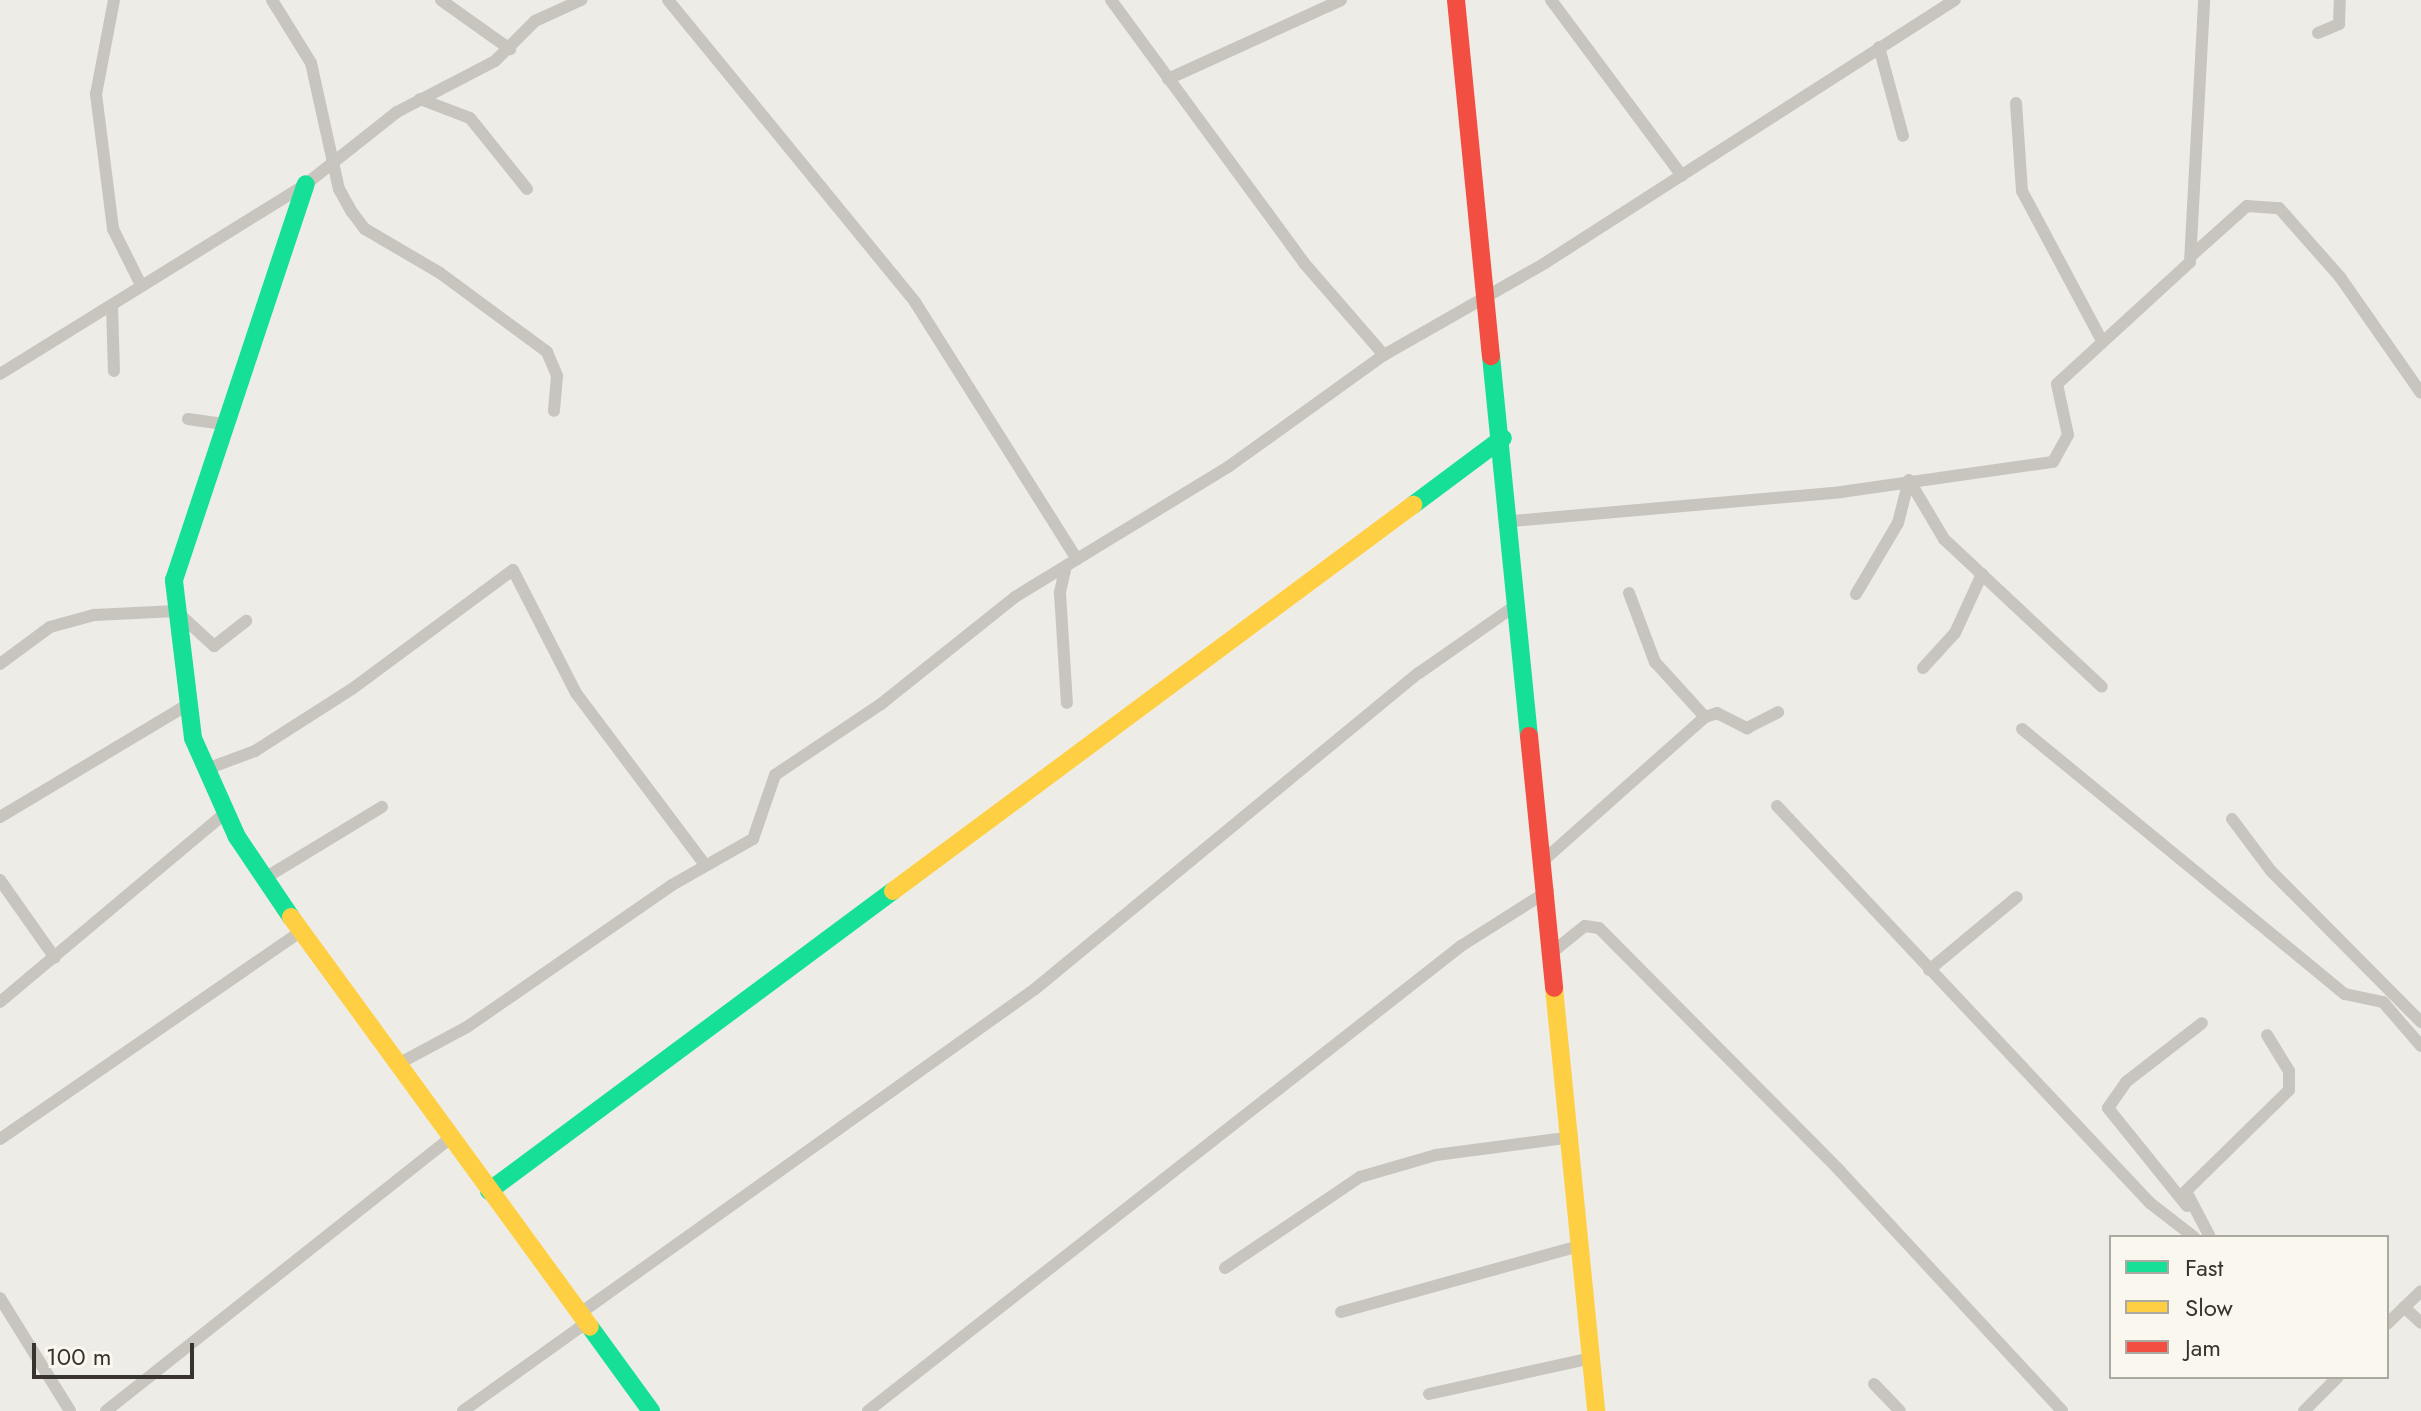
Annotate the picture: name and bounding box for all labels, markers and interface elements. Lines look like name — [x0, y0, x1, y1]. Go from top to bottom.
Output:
legend — [2109, 1235, 2389, 1379]
text: Fast — [2185, 1250, 2223, 1285]
text: Slow — [2185, 1290, 2233, 1325]
scale bar — [36, 1327, 198, 1377]
text: Jam — [2185, 1330, 2221, 1365]
text: 100 m — [46, 1339, 112, 1374]

